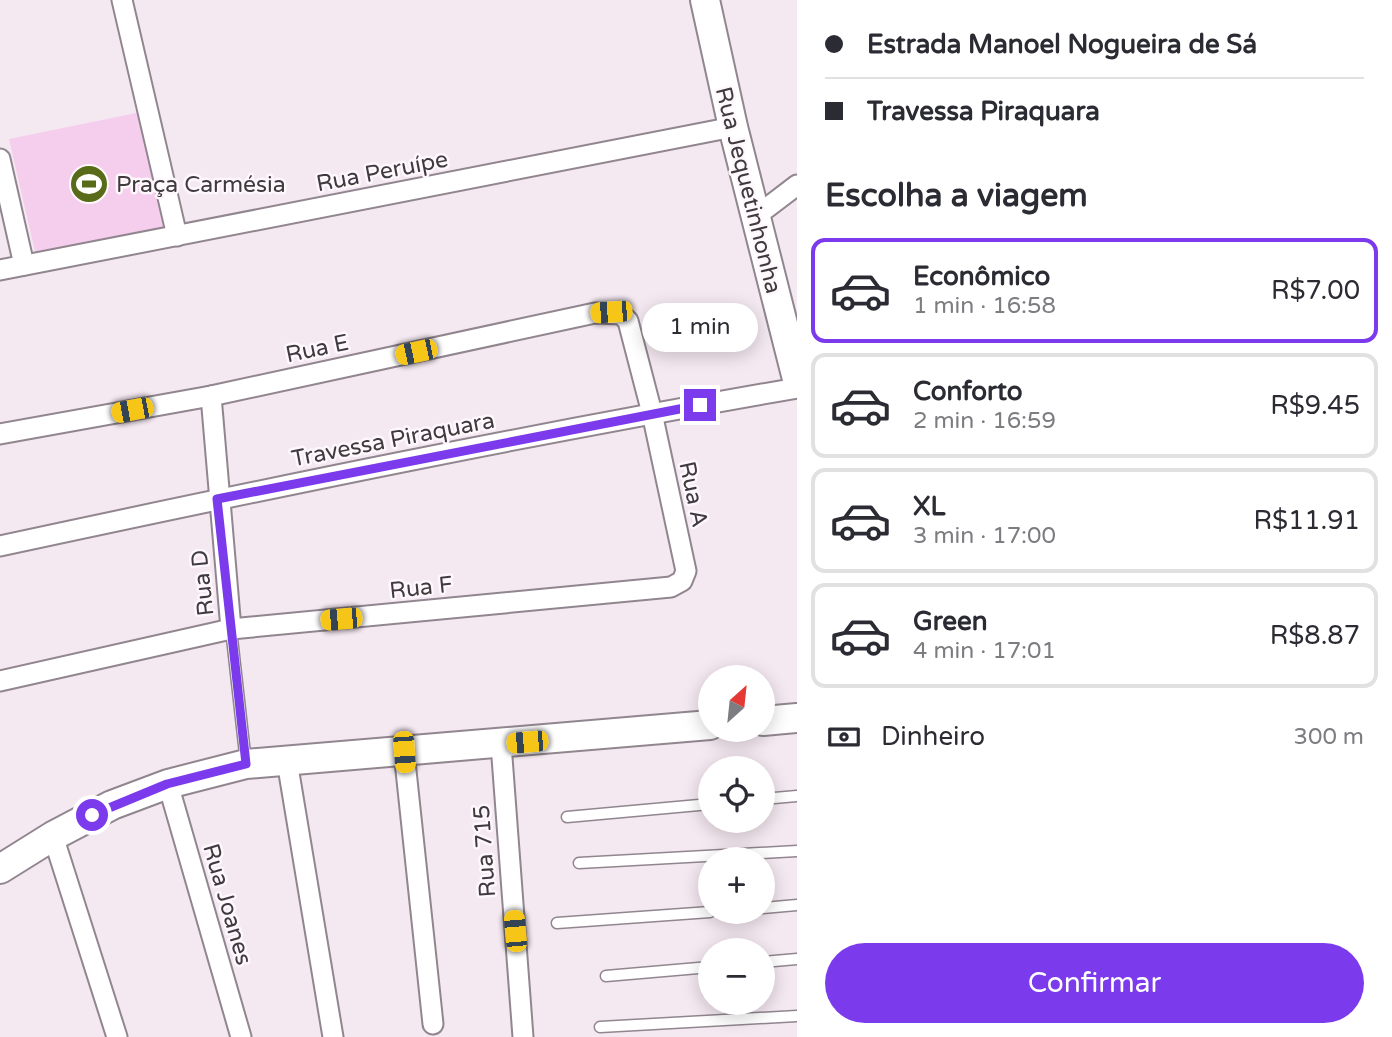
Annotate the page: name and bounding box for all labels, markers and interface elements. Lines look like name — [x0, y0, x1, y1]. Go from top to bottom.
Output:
text: Estrada Manoel Nogueira de Sá — [867, 29, 1257, 60]
street label: Rua Jequetinhonha — [709, 84, 787, 296]
text: Travessa Piraquara — [867, 96, 1100, 127]
street label: Rua Peruípe — [314, 146, 450, 198]
sports icon: Praça Carmésia — [68, 163, 110, 205]
place label: Praça Carmésia — [116, 171, 286, 199]
text: Escolha a viagem — [825, 177, 1088, 215]
icon: car — [829, 259, 892, 322]
text: Econômico — [913, 261, 1050, 292]
text: R$7.00 — [1271, 275, 1360, 306]
text: 1 min · 16:58 — [913, 292, 1056, 320]
car — [590, 300, 633, 324]
callout: 1 min — [642, 304, 758, 352]
text: 1 min — [669, 313, 731, 341]
street label: Rua E — [283, 329, 351, 369]
car — [394, 337, 439, 367]
icon: car — [829, 374, 892, 437]
text: Conforto — [913, 376, 1022, 407]
route end — [684, 389, 716, 421]
text: R$9.45 — [1270, 390, 1360, 421]
car — [110, 396, 155, 424]
street label: Travessa Piraquara — [289, 407, 497, 473]
text: 2 min · 16:59 — [913, 407, 1056, 435]
street label: Rua A — [672, 459, 714, 530]
icon: car — [829, 489, 892, 552]
text: XL — [913, 491, 945, 522]
text: R$11.91 — [1253, 505, 1360, 536]
text: 3 min · 17:00 — [913, 522, 1056, 550]
street label: Rua D — [186, 548, 220, 617]
street label: Rua F — [388, 571, 454, 605]
icon: car — [829, 604, 892, 667]
text: Green — [913, 606, 988, 637]
car — [320, 607, 363, 631]
text: R$8.87 — [1270, 620, 1360, 651]
text: 4 min · 17:01 — [913, 637, 1056, 665]
north arrow — [698, 665, 775, 742]
map controls — [698, 665, 775, 1015]
icon: cash — [825, 718, 863, 756]
text: Dinheiro — [881, 721, 985, 752]
text: 300 m — [1294, 723, 1364, 751]
car — [393, 730, 416, 774]
car — [506, 730, 549, 754]
button: locate — [698, 756, 775, 833]
route start — [76, 799, 108, 831]
street label: Rua 715 — [468, 804, 502, 898]
street label: Rua Joanes — [196, 840, 258, 968]
button: + — [698, 847, 775, 924]
car — [503, 909, 528, 953]
button: − — [698, 938, 775, 1015]
button: Confirmar — [825, 943, 1364, 1023]

